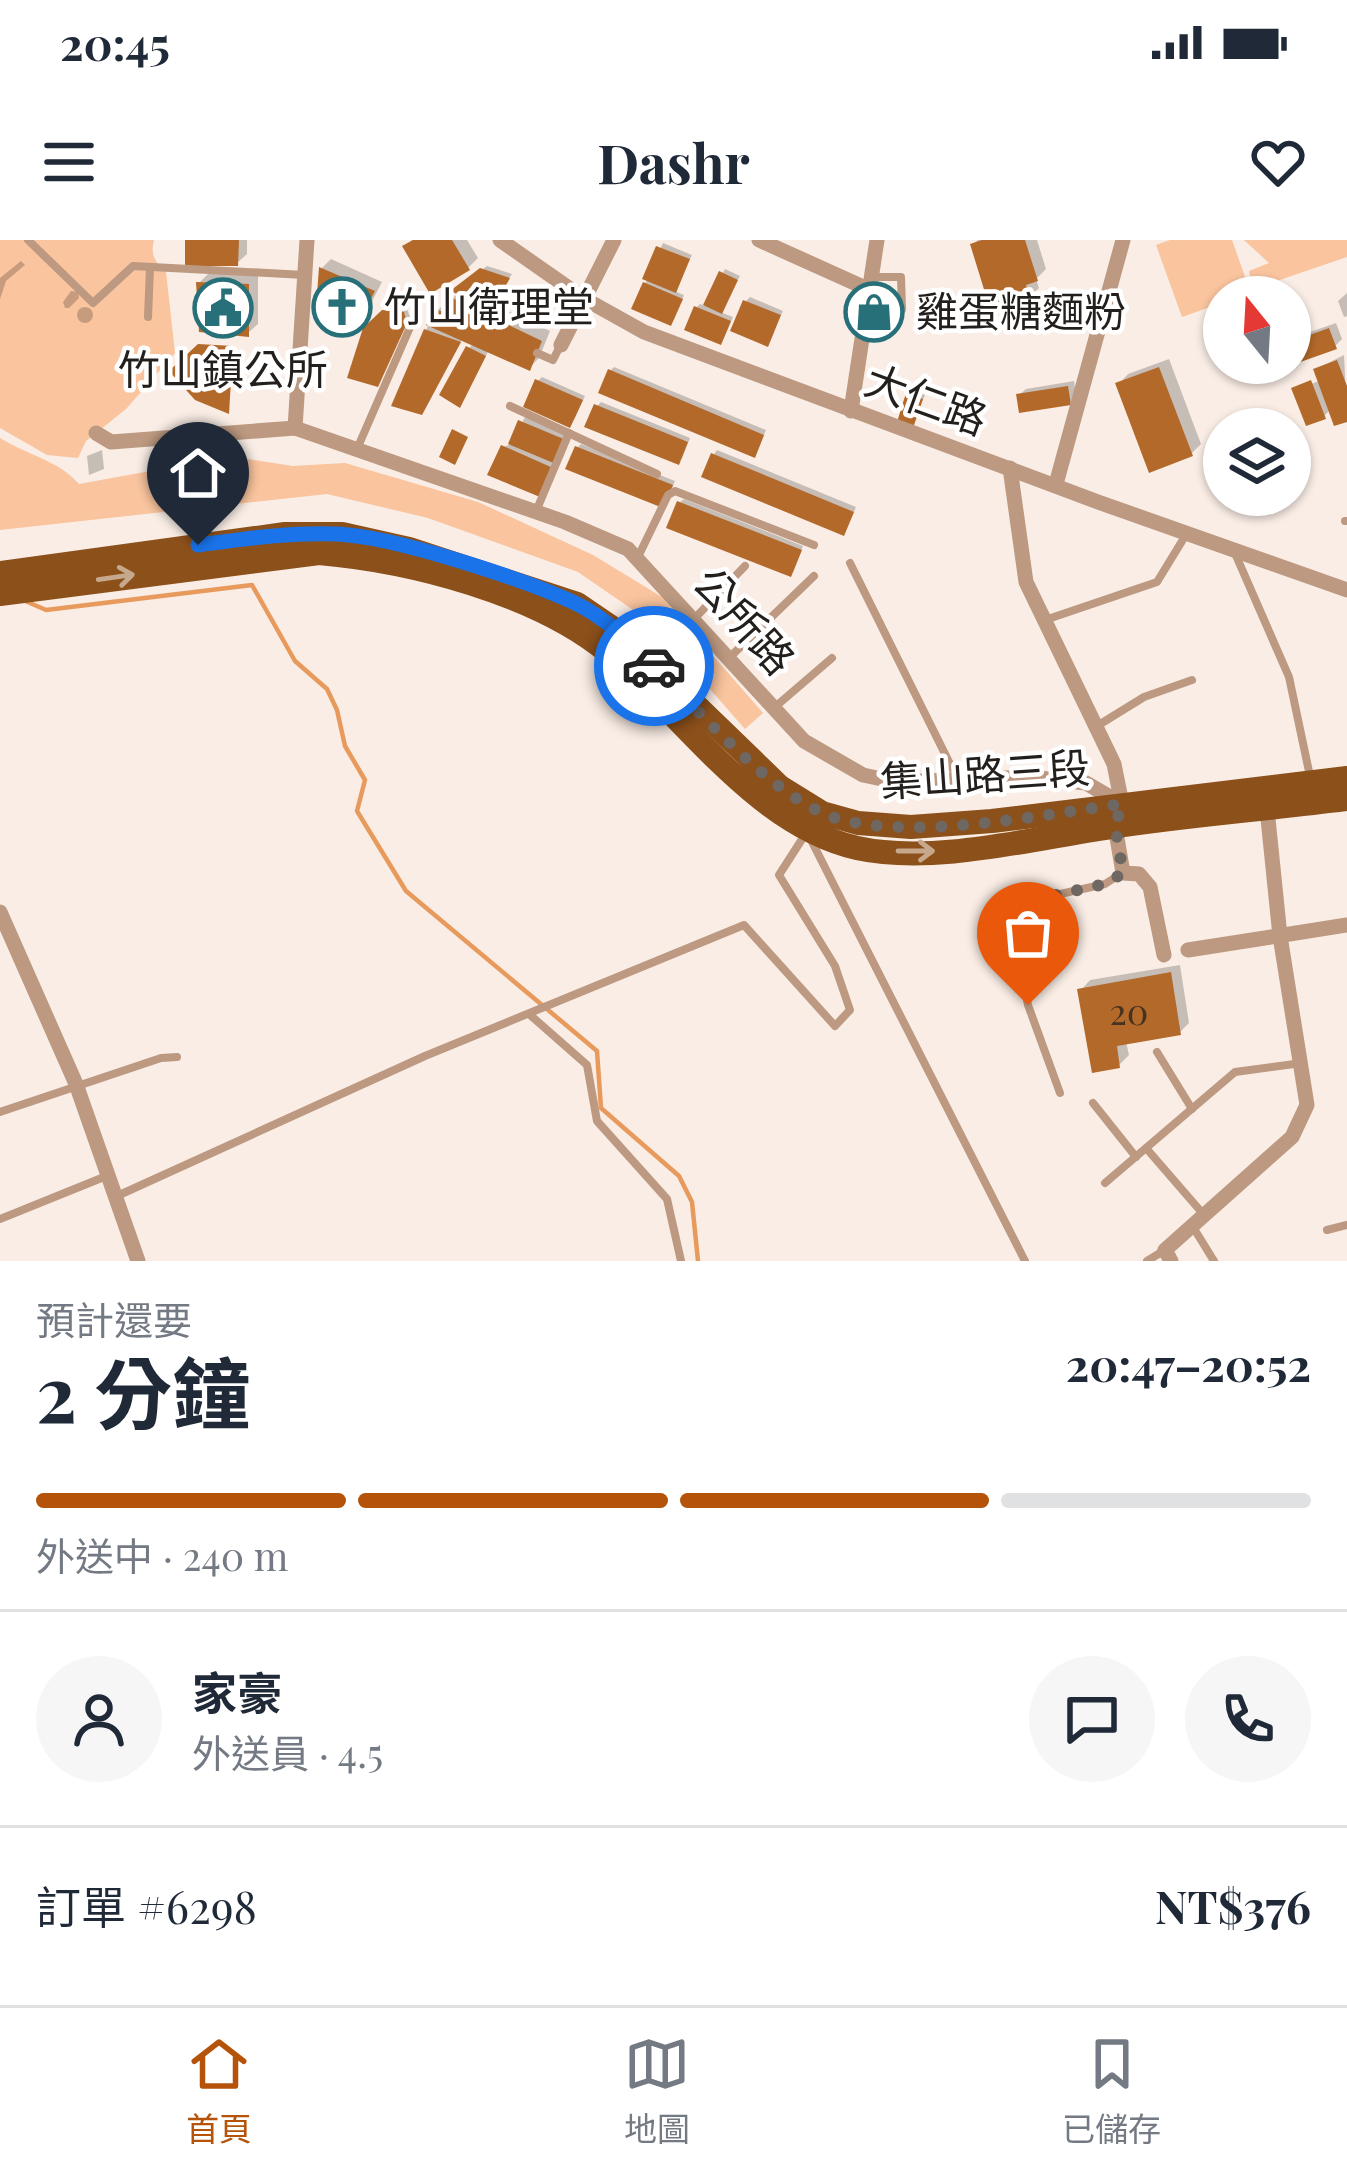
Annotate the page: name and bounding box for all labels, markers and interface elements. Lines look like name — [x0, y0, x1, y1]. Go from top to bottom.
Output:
text: 20:45 — [60, 12, 170, 72]
text: Dashr — [597, 126, 750, 198]
icon: menu — [36, 129, 102, 195]
icon: heart — [1245, 129, 1311, 195]
church icon: 竹山衛理堂 — [311, 276, 373, 338]
north arrow — [1203, 276, 1311, 384]
map controls — [1203, 276, 1311, 516]
public building icon: 竹山鎮公所 — [192, 277, 254, 339]
place label: 竹山衛理堂 — [384, 277, 594, 333]
shop icon: 雞蛋糖麵粉 — [843, 281, 905, 343]
place label: 雞蛋糖麵粉 — [916, 282, 1126, 338]
place label: 竹山鎮公所 — [118, 340, 328, 396]
street label: 大仁路 — [858, 350, 995, 446]
button: layers — [1203, 408, 1311, 516]
pin — [147, 422, 249, 545]
icon: home — [165, 440, 231, 506]
street label: 公所路 — [683, 554, 808, 685]
one-way arrow — [96, 566, 135, 588]
courier — [594, 606, 714, 726]
icon: car — [621, 633, 687, 699]
street label: 集山路三段 — [878, 738, 1092, 808]
one-way arrow — [896, 840, 935, 862]
pin — [977, 882, 1079, 1005]
icon: bag — [995, 900, 1061, 966]
house number: 20 — [1110, 986, 1148, 1034]
text: 預計還要 — [36, 1293, 192, 1345]
text: 20:47–20:52 — [1066, 1333, 1311, 1393]
text: 2 分鐘 — [36, 1339, 250, 1443]
text: 外送中 · 240 m — [36, 1529, 288, 1581]
button: person — [36, 1656, 162, 1782]
button: chat — [1029, 1656, 1155, 1782]
button: phone — [1185, 1656, 1311, 1782]
text: 家豪 — [192, 1661, 282, 1721]
text: 外送員 · 4.5 — [192, 1726, 383, 1778]
text: 訂單 #6298 — [36, 1875, 257, 1935]
text: NT$376 — [1155, 1875, 1311, 1935]
tab: 首頁 — [186, 2031, 252, 2151]
tab: 地圖 — [624, 2031, 690, 2151]
tab: 已儲存 — [1062, 2031, 1161, 2151]

